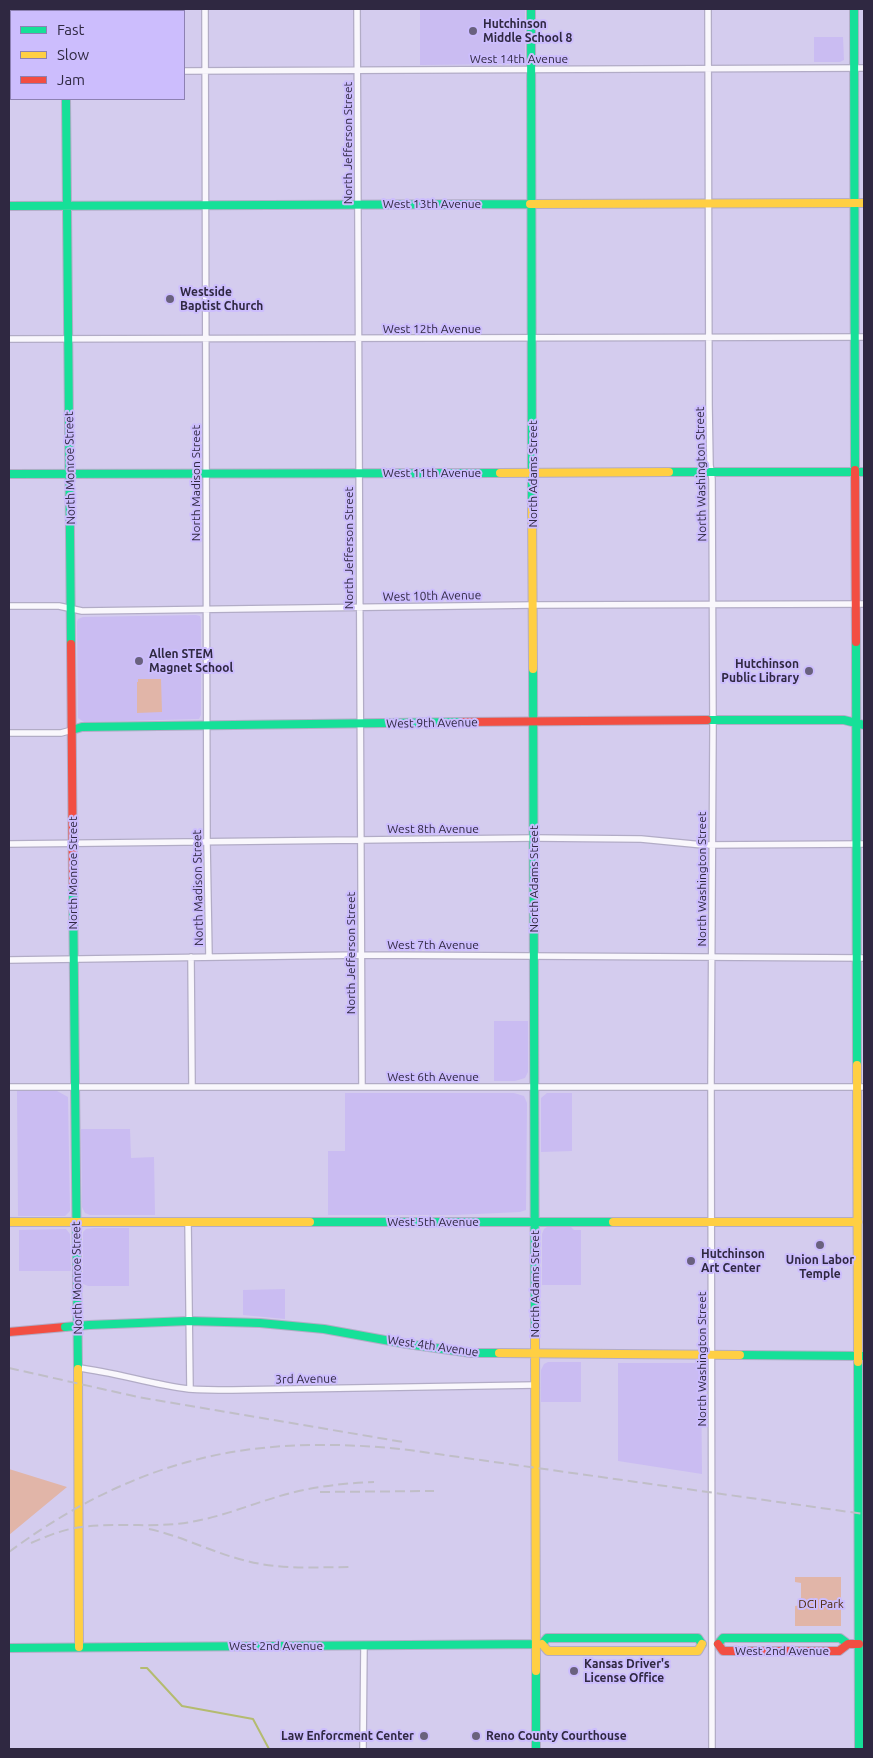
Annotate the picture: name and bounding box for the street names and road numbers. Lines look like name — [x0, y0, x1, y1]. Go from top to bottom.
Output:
street label: West 14th Avenue — [470, 52, 568, 66]
street label: North Jefferson Street — [341, 82, 355, 204]
street label: West 13th Avenue — [383, 197, 481, 211]
street label: West 12th Avenue — [383, 322, 481, 336]
street label: North Washington Street — [693, 406, 709, 542]
street label: North Monroe Street — [62, 411, 78, 525]
street label: North Adams Street — [526, 420, 540, 528]
street label: North Madison Street — [189, 425, 203, 541]
street label: West 11th Avenue — [383, 466, 481, 480]
street label: North Jefferson Street — [342, 487, 356, 609]
street label: West 10th Avenue — [383, 588, 481, 604]
street label: West 9th Avenue — [386, 715, 478, 731]
street label: North Washington Street — [695, 811, 709, 947]
street label: North Monroe Street — [66, 816, 80, 930]
street label: West 8th Avenue — [387, 822, 479, 836]
street label: North Adams Street — [527, 825, 541, 933]
street label: North Madison Street — [190, 830, 206, 946]
street label: North Jefferson Street — [344, 892, 358, 1014]
street label: West 7th Avenue — [387, 938, 479, 952]
street label: West 6th Avenue — [387, 1070, 479, 1084]
street label: West 5th Avenue — [387, 1215, 479, 1229]
street label: North Monroe Street — [69, 1221, 85, 1335]
street label: North Adams Street — [528, 1230, 542, 1338]
street label: North Washington Street — [695, 1291, 709, 1427]
street label: West 4th Avenue — [387, 1332, 479, 1360]
street label: 3rd Avenue — [275, 1371, 337, 1387]
street label: West 2nd Avenue — [229, 1639, 323, 1653]
street label: West 2nd Avenue — [735, 1644, 829, 1658]

